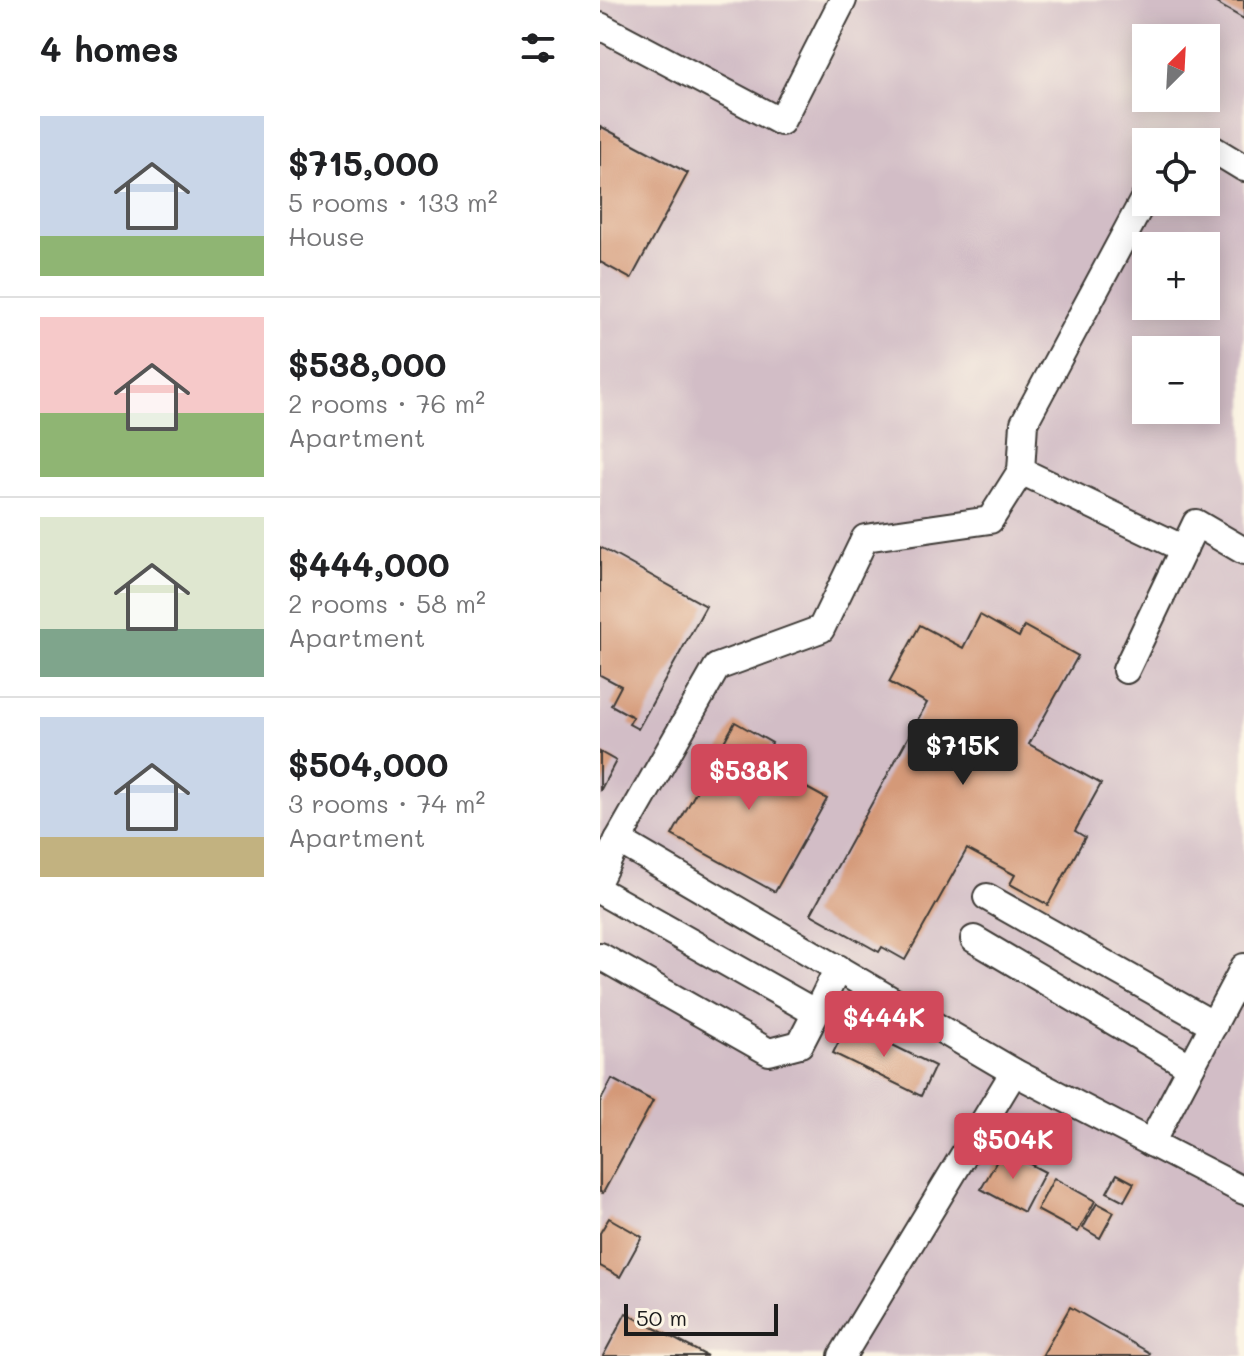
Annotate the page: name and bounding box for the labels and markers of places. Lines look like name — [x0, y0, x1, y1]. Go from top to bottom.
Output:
pin: $715K — [907, 719, 1019, 787]
pin: $538K — [693, 744, 805, 812]
pin: $444K — [828, 991, 940, 1059]
pin: $504K — [957, 1113, 1069, 1181]

